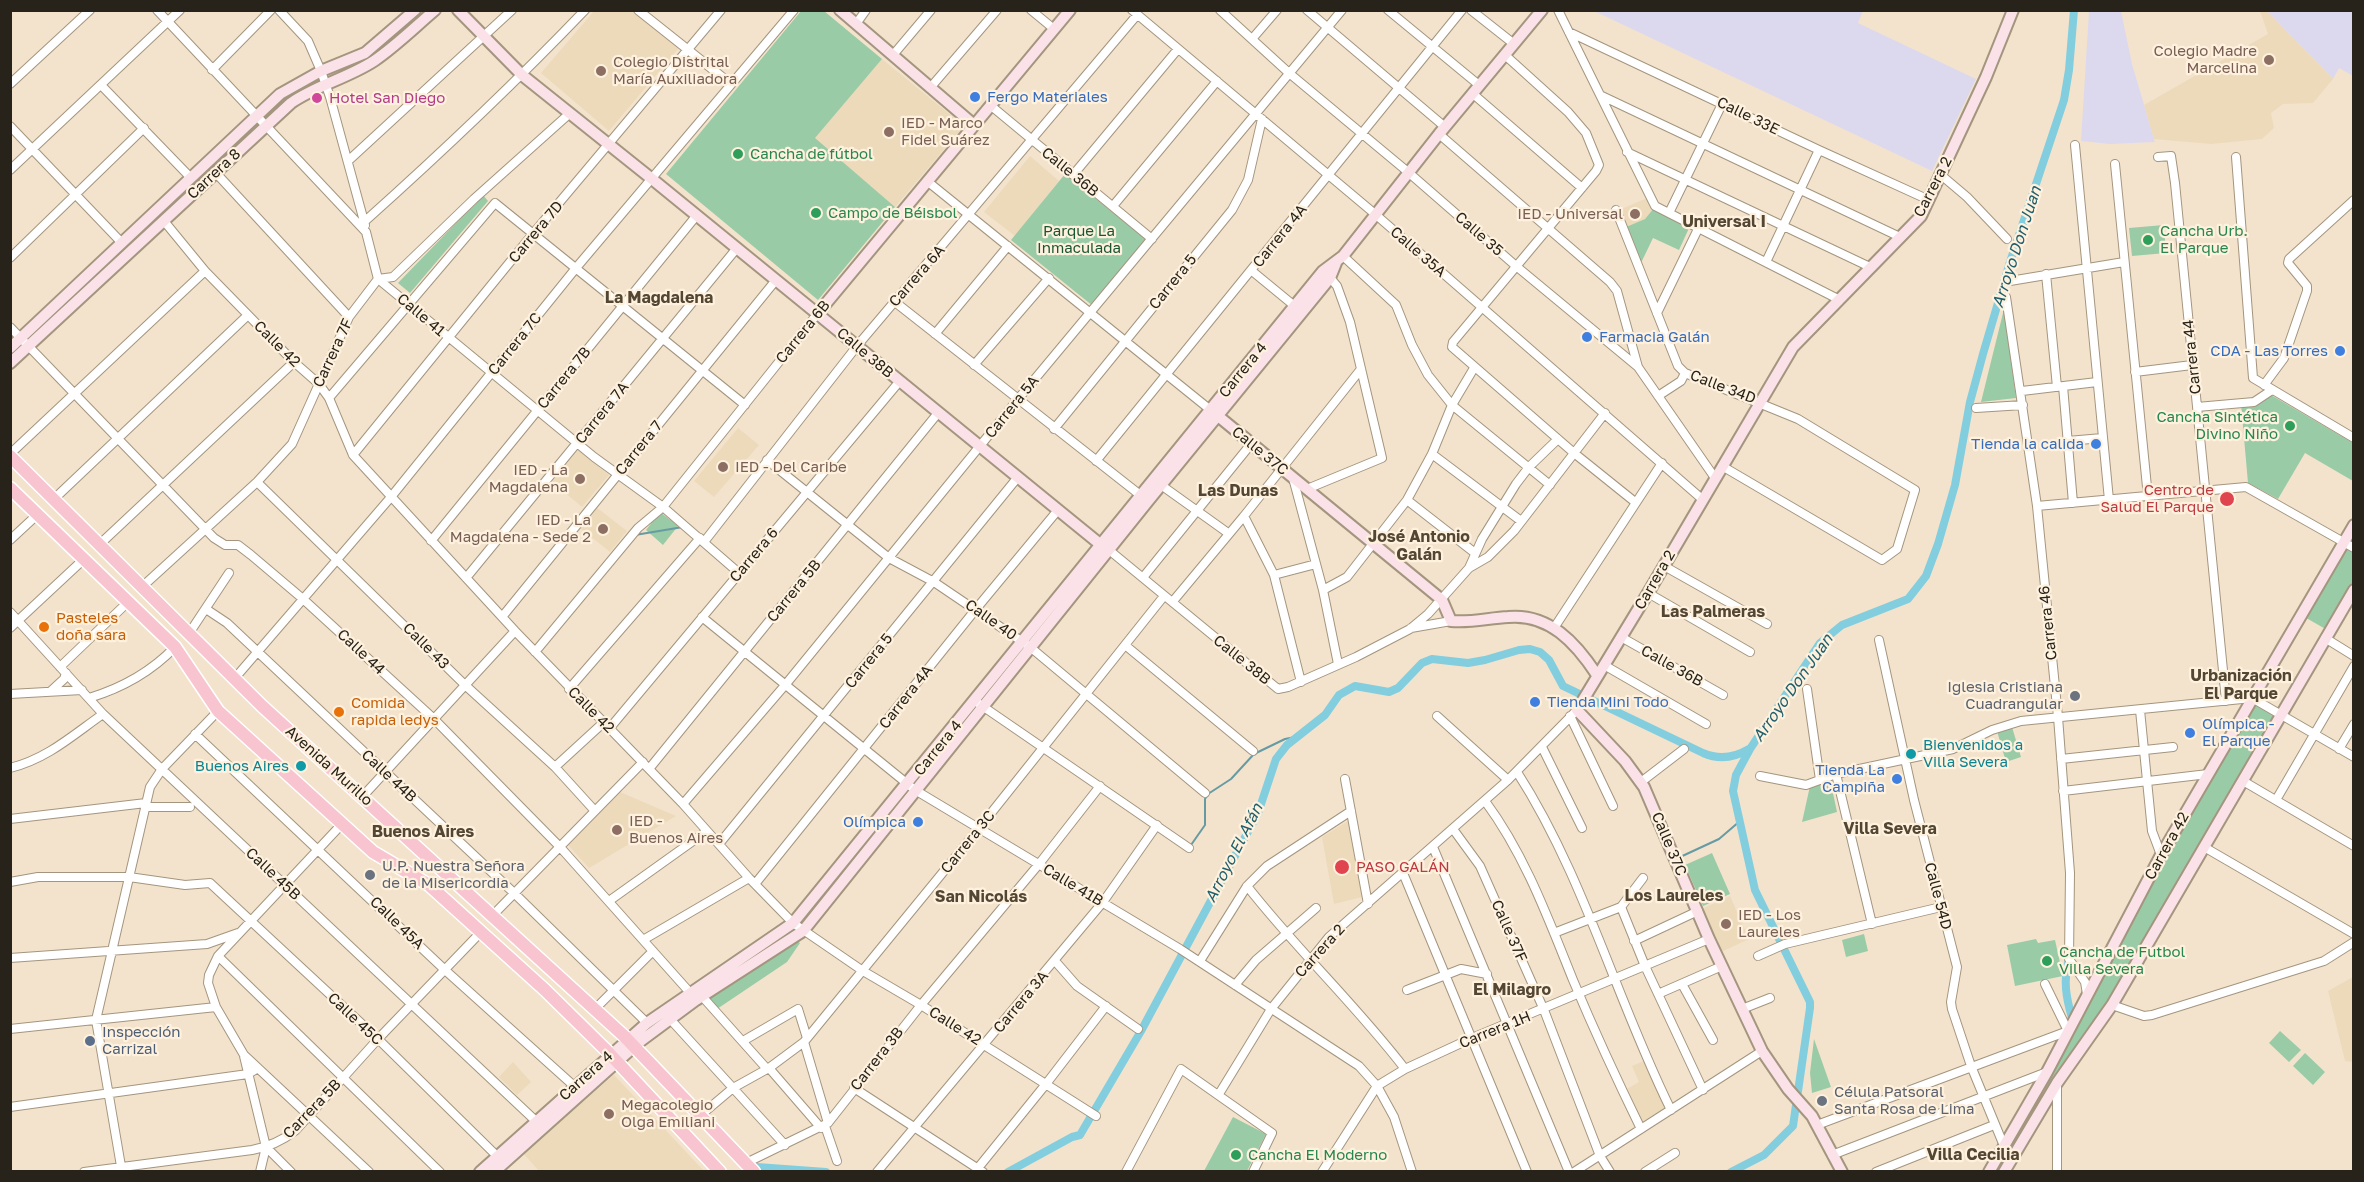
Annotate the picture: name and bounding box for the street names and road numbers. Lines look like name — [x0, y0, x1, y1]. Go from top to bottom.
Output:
street label: Calle 33E — [1714, 93, 1782, 139]
street label: Calle 36B — [1038, 143, 1102, 201]
street label: Carrera 8 — [184, 145, 244, 203]
street label: Carrera 2 — [1910, 154, 1956, 220]
street label: Carrera 7D — [505, 197, 567, 267]
street label: Carrera 4A — [1249, 201, 1311, 271]
street label: Calle 35 — [1451, 208, 1507, 260]
street label: Calle 35A — [1386, 223, 1450, 281]
street label: Carrera 6A — [885, 241, 949, 311]
street label: Carrera 5 — [1145, 251, 1201, 313]
street label: Calle 41 — [393, 290, 449, 340]
street label: Carrera 6B — [772, 297, 834, 367]
street label: Carrera 7C — [484, 309, 546, 379]
street label: Carrera 7F — [309, 316, 357, 390]
street label: Calle 42 — [250, 317, 304, 371]
street label: Carrera 44 — [2179, 319, 2205, 395]
street label: Calle 38B — [833, 324, 897, 382]
street label: Carrera 4 — [1215, 339, 1271, 401]
street label: Carrera 7B — [533, 343, 595, 413]
street label: Calle 34D — [1688, 366, 1758, 408]
street label: Carrera 5A — [981, 372, 1043, 442]
street label: Carrera 7A — [571, 378, 633, 448]
street label: Carrera 7 — [612, 417, 666, 479]
street label: Calle 37C — [1228, 423, 1292, 479]
street label: Carrera 6 — [726, 524, 782, 586]
street label: Carrera 2 — [1631, 547, 1679, 613]
street label: Carrera 5B — [763, 556, 825, 626]
street label: Carrera 46 — [2035, 585, 2061, 661]
street label: Calle 40 — [962, 596, 1020, 644]
street label: Calle 43 — [399, 619, 453, 673]
street label: Calle 44 — [333, 625, 389, 679]
street label: Carrera 5 — [841, 630, 897, 692]
street label: Calle 38B — [1210, 631, 1274, 689]
street label: Calle 36B — [1638, 642, 1706, 690]
street label: Carrera 4A — [875, 661, 937, 733]
street label: Calle 42 — [564, 683, 618, 737]
street label: Carrera 4 — [910, 717, 966, 779]
street label: Avenida Murillo — [282, 722, 376, 810]
street label: Calle 44B — [358, 746, 420, 806]
street label: Carrera 3C — [937, 807, 999, 877]
street label: Calle 37C — [1648, 809, 1690, 879]
street label: Carrera 42 — [2141, 809, 2193, 883]
street label: Calle 45B — [242, 844, 304, 904]
street label: Calle 41B — [1040, 860, 1106, 910]
street label: Calle 54D — [1920, 860, 1956, 932]
street label: Calle 45A — [366, 893, 428, 953]
street label: Calle 37F — [1487, 897, 1531, 965]
street label: Carrera 2 — [1291, 921, 1349, 981]
street label: Carrera 3A — [990, 967, 1052, 1037]
street label: Calle 45C — [324, 989, 386, 1049]
street label: Calle 42 — [925, 1003, 985, 1049]
street label: Carrera 1H — [1457, 1008, 1533, 1052]
street label: Carrera 3B — [847, 1024, 907, 1094]
street label: Carrera 4 — [555, 1047, 617, 1105]
street label: Carrera 5B — [279, 1076, 345, 1142]

